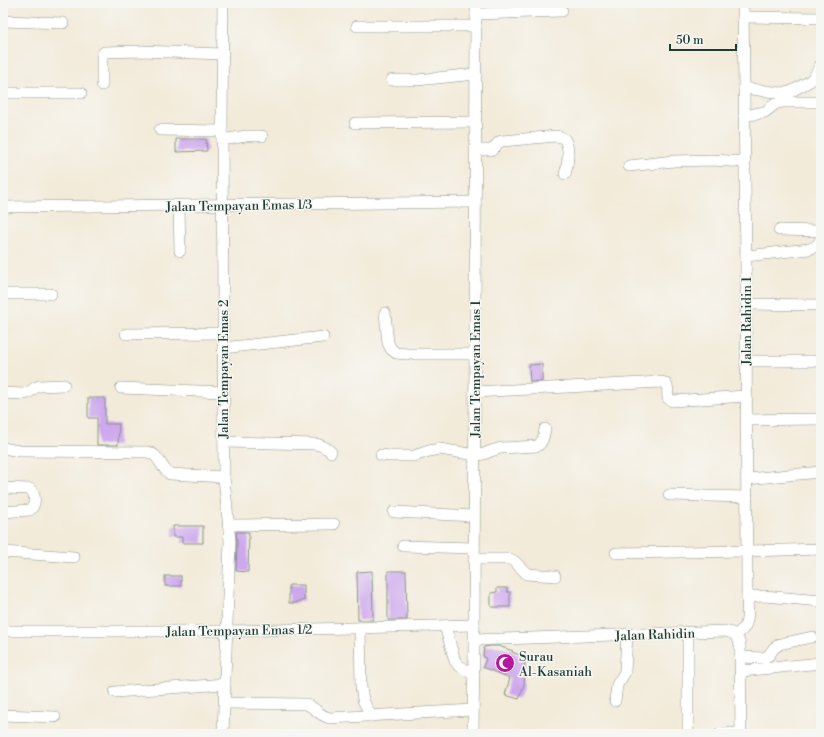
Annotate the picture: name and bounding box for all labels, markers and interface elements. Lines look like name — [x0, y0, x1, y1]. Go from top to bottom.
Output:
scale bar — [670, 26, 736, 52]
text: 50 m — [676, 33, 704, 48]
street label: Jalan Tempayan Emas 1/3 — [165, 197, 312, 215]
street label: Jalan Rahidin 1 — [739, 276, 755, 366]
street label: Jalan Tempayan Emas 2 — [216, 300, 232, 439]
street label: Jalan Tempayan Emas 1 — [468, 300, 484, 439]
street label: Jalan Tempayan Emas 1/2 — [164, 622, 313, 640]
street label: Jalan Rahidin — [614, 626, 696, 644]
place label: Surau Al-Kasaniah — [518, 649, 592, 680]
mosque icon: Surau Al-Kasaniah — [494, 652, 516, 674]

